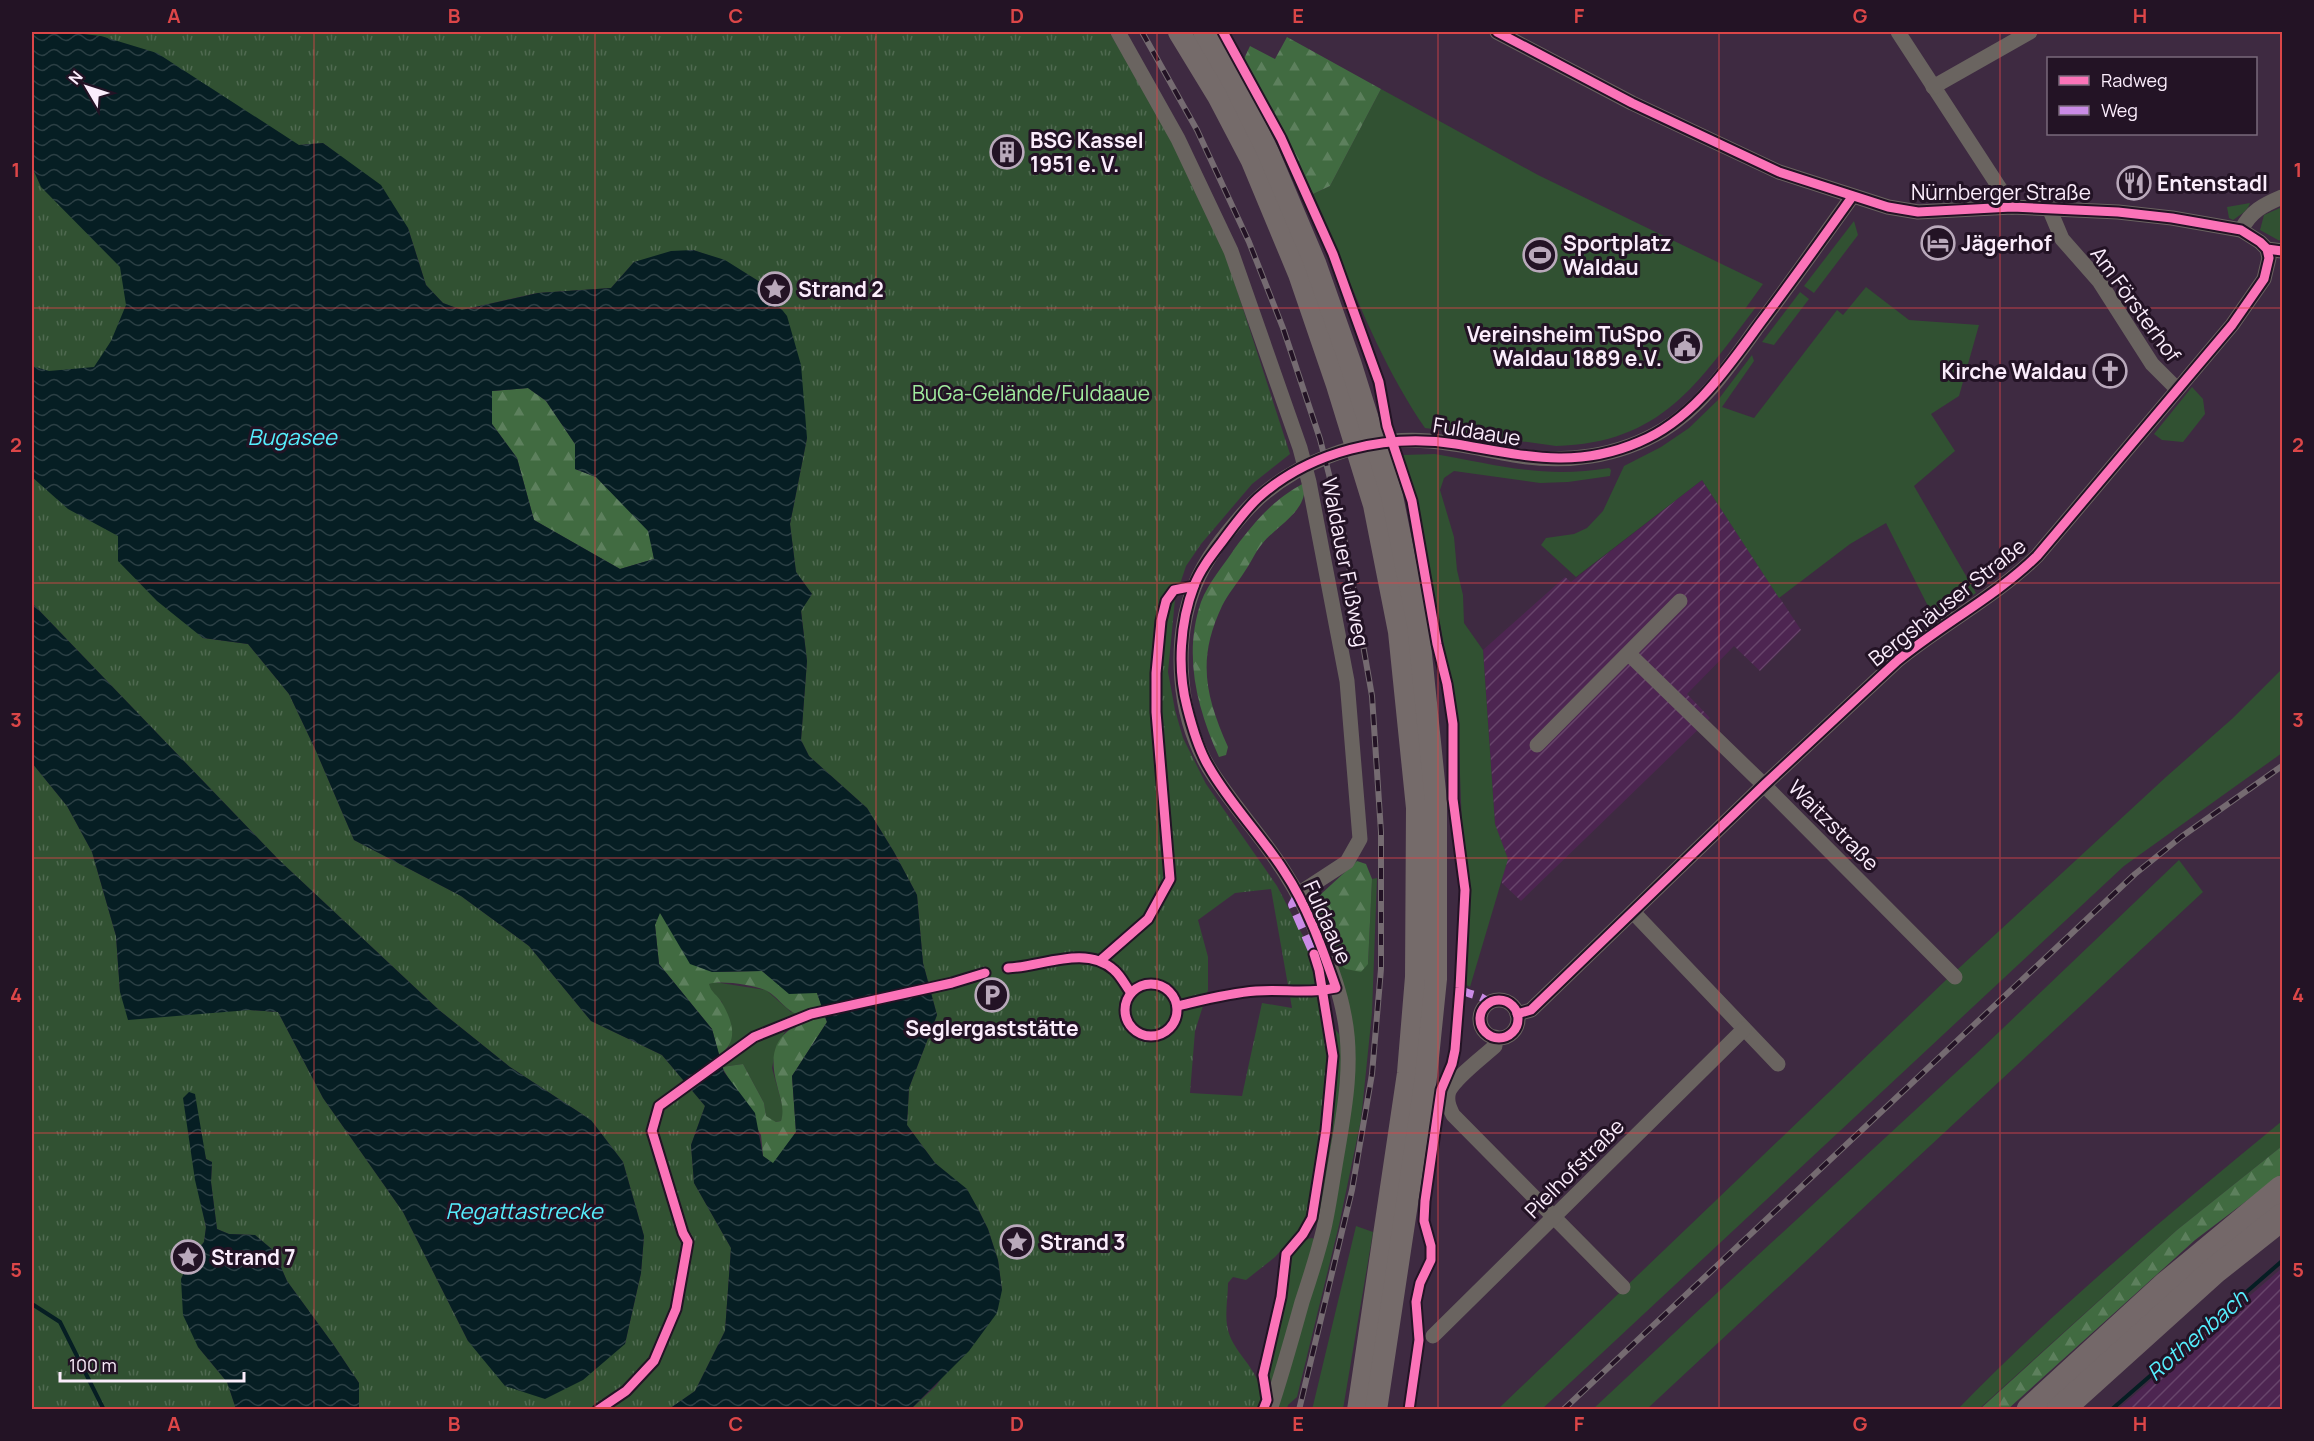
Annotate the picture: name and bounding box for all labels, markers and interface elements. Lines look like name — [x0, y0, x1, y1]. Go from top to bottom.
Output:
text: A — [167, 2, 181, 29]
text: B — [448, 2, 461, 29]
text: C — [729, 2, 743, 29]
text: D — [1010, 2, 1024, 29]
text: E — [1292, 2, 1304, 29]
text: F — [1574, 2, 1585, 29]
text: G — [1853, 2, 1868, 29]
text: H — [2133, 2, 2147, 29]
north arrow — [57, 57, 117, 117]
legend — [2047, 57, 2257, 135]
text: N — [63, 66, 88, 89]
text: Radweg — [2101, 68, 2168, 92]
text: Weg — [2101, 98, 2138, 122]
place label: BSG Kassel 1951 e. V. — [1030, 126, 1144, 178]
building icon: BSG Kassel 1951 e. V. — [989, 134, 1025, 170]
text: 1 — [12, 156, 20, 183]
text: 1 — [2294, 156, 2302, 183]
restaurant icon: Entenstadl — [2116, 165, 2152, 201]
place label: Entenstadl — [2157, 169, 2268, 197]
street label: Nürnberger Straße — [1911, 178, 2091, 206]
hotel icon: Jägerhof — [1920, 225, 1956, 261]
place label: Sportplatz Waldau — [1563, 229, 1671, 281]
place label: Jägerhof — [1961, 229, 2052, 257]
sports icon: Sportplatz Waldau — [1522, 237, 1558, 273]
street label: Am Försterhof — [2085, 241, 2188, 368]
place icon: Strand 2 — [757, 271, 793, 307]
place label: Strand 2 — [798, 275, 884, 303]
place label: Vereinsheim TuSpo Waldau 1889 e.V. — [1467, 320, 1662, 372]
public building icon: Vereinsheim TuSpo Waldau 1889 e.V. — [1667, 328, 1703, 364]
church icon: Kirche Waldau — [2092, 353, 2128, 389]
place label: Kirche Waldau — [1942, 357, 2087, 385]
park label: BuGa-Gelände/Fuldaaue — [912, 379, 1150, 407]
street label: Fuldaaue — [1431, 410, 1523, 452]
water label: Bugasee — [247, 422, 338, 452]
text: 2 — [10, 431, 22, 458]
text: 2 — [2292, 431, 2304, 458]
street label: Waldauer Fußweg — [1316, 475, 1376, 649]
street label: Bergshäuser Straße — [1863, 532, 2031, 672]
text: 3 — [10, 706, 22, 733]
text: 3 — [2292, 706, 2304, 733]
street label: Waitzstraße — [1782, 773, 1886, 877]
street label: Fuldaaue — [1297, 876, 1359, 968]
parking icon: Seglergaststätte — [974, 977, 1010, 1013]
text: 4 — [10, 981, 22, 1008]
text: 4 — [2292, 981, 2304, 1008]
place label: Seglergaststätte — [905, 1014, 1079, 1042]
street label: Pielhofstraße — [1518, 1112, 1630, 1224]
water label: Regattastrecke — [445, 1196, 604, 1226]
place icon: Strand 3 — [999, 1224, 1035, 1260]
place label: Strand 3 — [1040, 1228, 1125, 1256]
place icon: Strand 7 — [170, 1239, 206, 1275]
place label: Strand 7 — [211, 1243, 295, 1271]
text: 5 — [10, 1256, 22, 1283]
text: 5 — [2292, 1256, 2304, 1283]
water label: Rothenbach — [2140, 1282, 2255, 1387]
scale bar — [60, 1345, 244, 1383]
text: 100 m — [69, 1353, 117, 1377]
text: A — [167, 1410, 181, 1437]
text: B — [448, 1410, 461, 1437]
text: C — [729, 1410, 743, 1437]
text: D — [1010, 1410, 1024, 1437]
text: E — [1292, 1410, 1304, 1437]
text: F — [1574, 1410, 1585, 1437]
text: G — [1853, 1410, 1868, 1437]
text: H — [2133, 1410, 2147, 1437]

